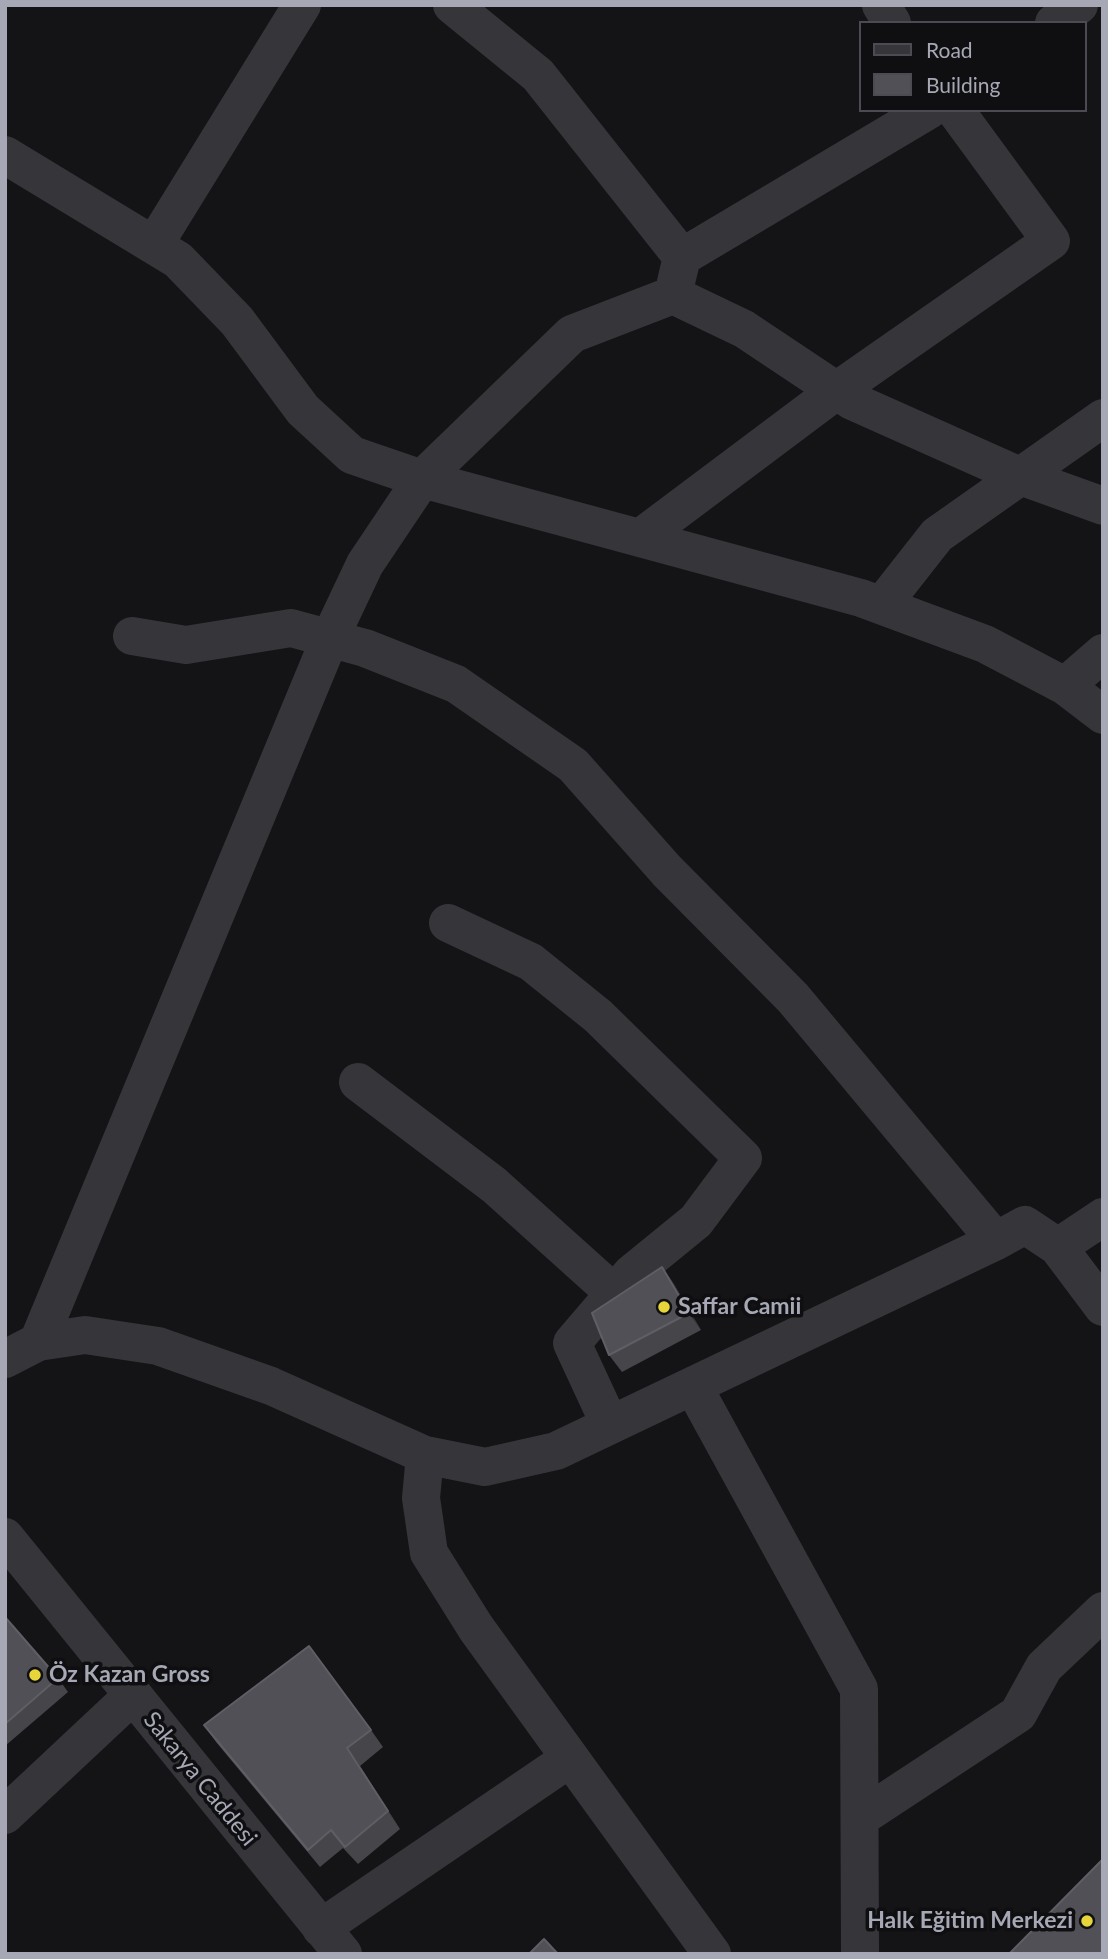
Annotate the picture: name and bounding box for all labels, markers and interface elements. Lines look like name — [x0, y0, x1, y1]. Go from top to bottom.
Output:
legend — [860, 21, 1087, 112]
text: Road — [926, 37, 973, 62]
text: Building — [926, 72, 1001, 97]
place label: Saffar Camii — [678, 1293, 801, 1321]
marker: Saffar Camii — [656, 1299, 672, 1315]
place label: Öz Kazan Gross — [49, 1661, 210, 1689]
marker: Öz Kazan Gross — [27, 1667, 43, 1683]
street label: Sakarya Caddesi — [138, 1706, 262, 1852]
place label: Halk Eğitim Merkezi — [867, 1907, 1073, 1935]
marker: Halk Eğitim Merkezi — [1079, 1913, 1095, 1929]

